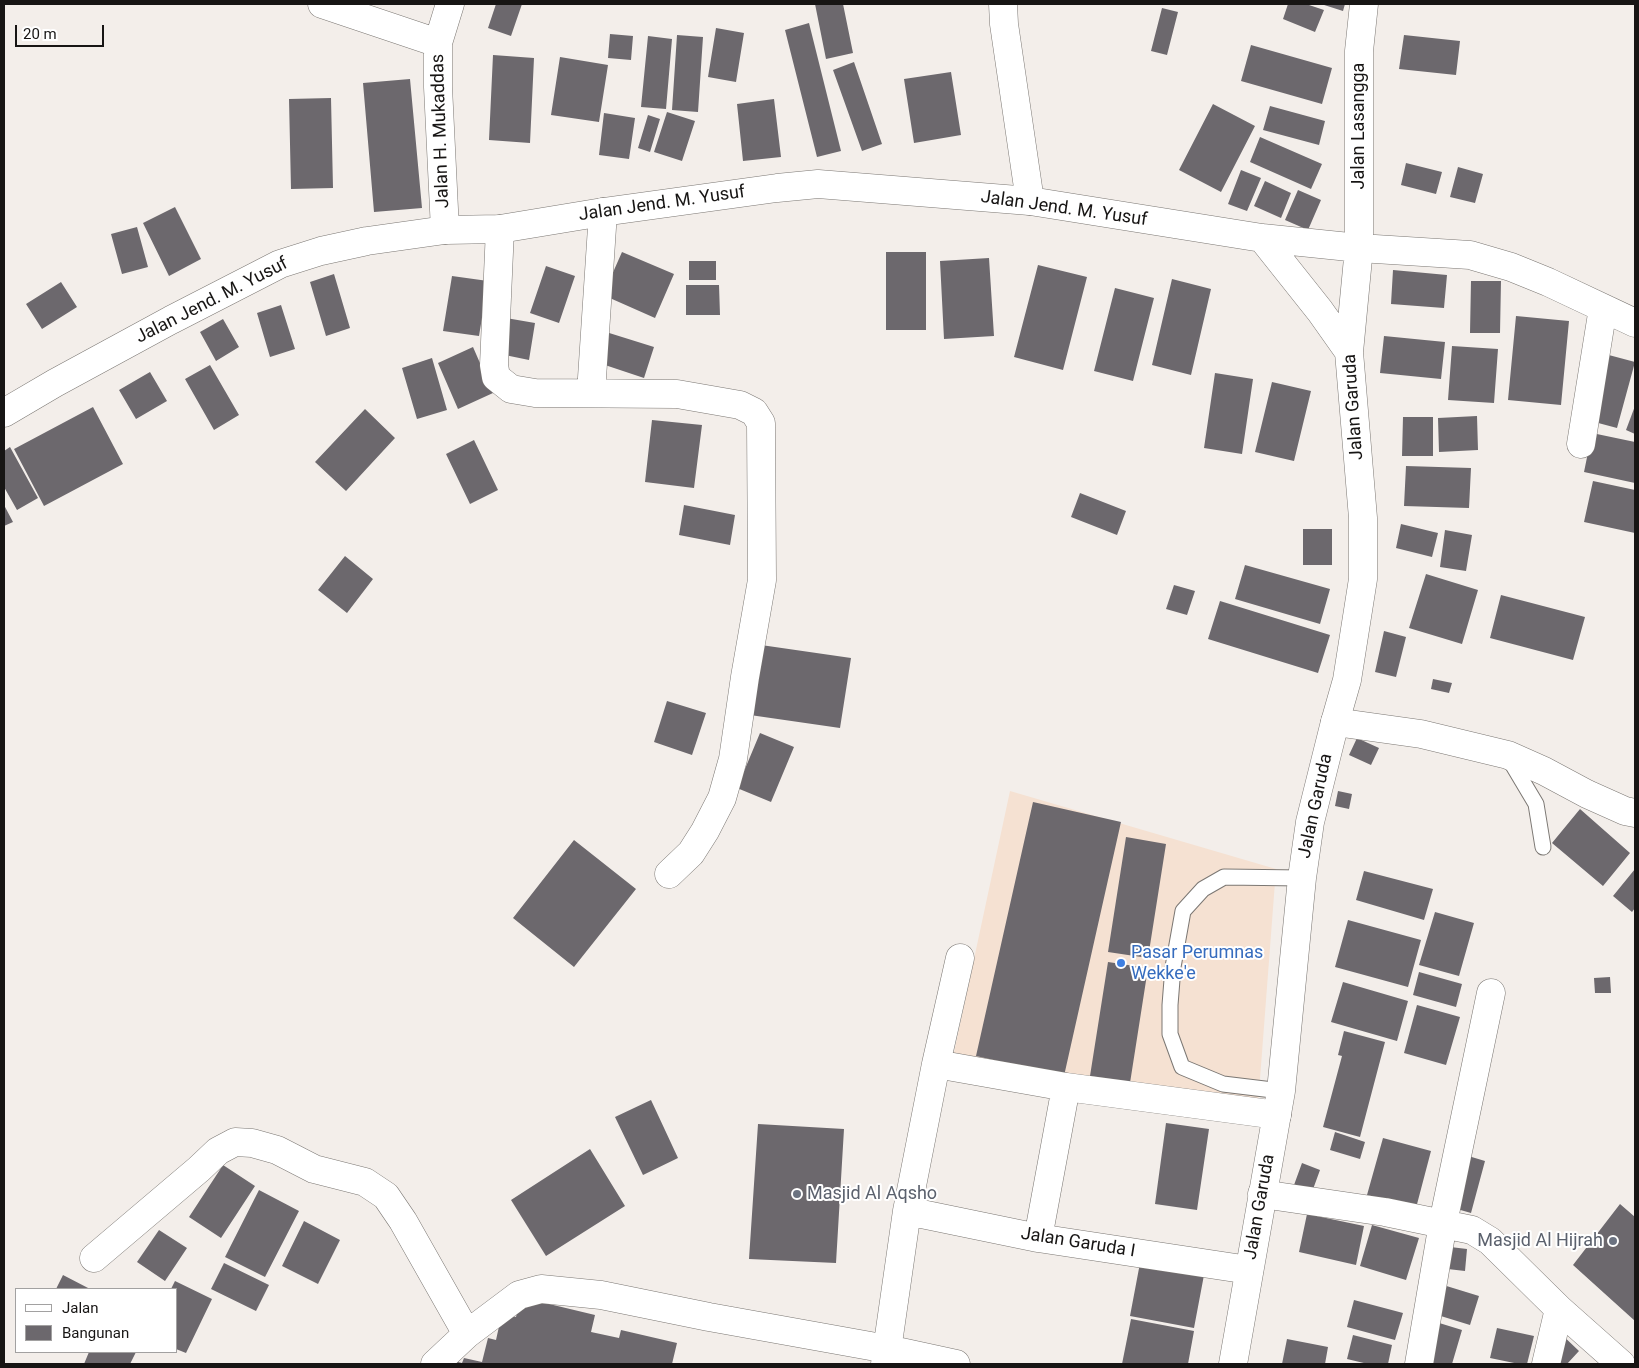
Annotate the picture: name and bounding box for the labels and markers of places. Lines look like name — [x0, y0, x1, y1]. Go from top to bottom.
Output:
place label: Pasar Perumnas Wekke'e — [1131, 942, 1263, 984]
marker: Pasar Perumnas Wekke'e — [1115, 957, 1127, 969]
place label: Masjid Al Aqsho — [807, 1183, 937, 1205]
marker: Masjid Al Aqsho — [791, 1188, 803, 1200]
place label: Masjid Al Hijrah — [1477, 1230, 1603, 1252]
marker: Masjid Al Hijrah — [1607, 1235, 1619, 1247]

